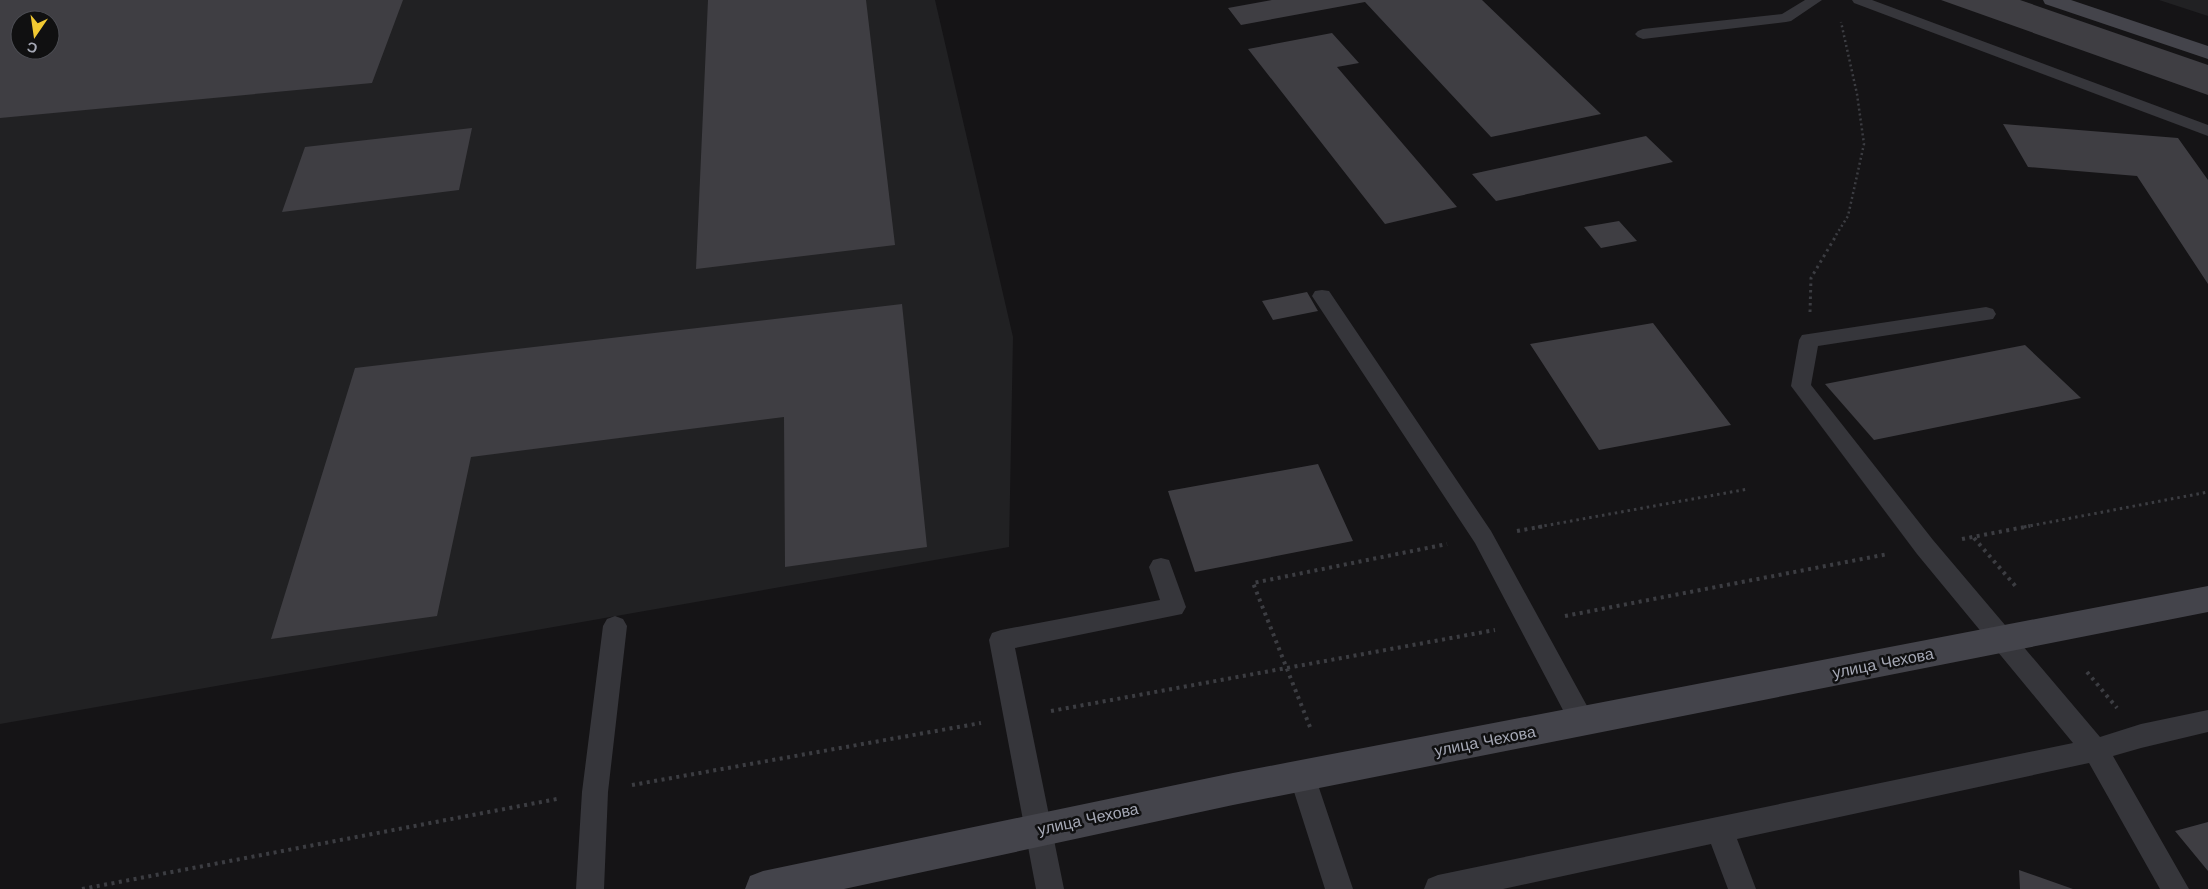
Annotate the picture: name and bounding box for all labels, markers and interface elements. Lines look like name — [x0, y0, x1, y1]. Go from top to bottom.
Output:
north arrow — [10, 10, 60, 60]
text: С — [25, 39, 39, 57]
street label: улица Чехова — [1831, 644, 1935, 682]
street label: улица Чехова — [1433, 722, 1537, 760]
street label: улица Чехова — [1036, 799, 1140, 839]

